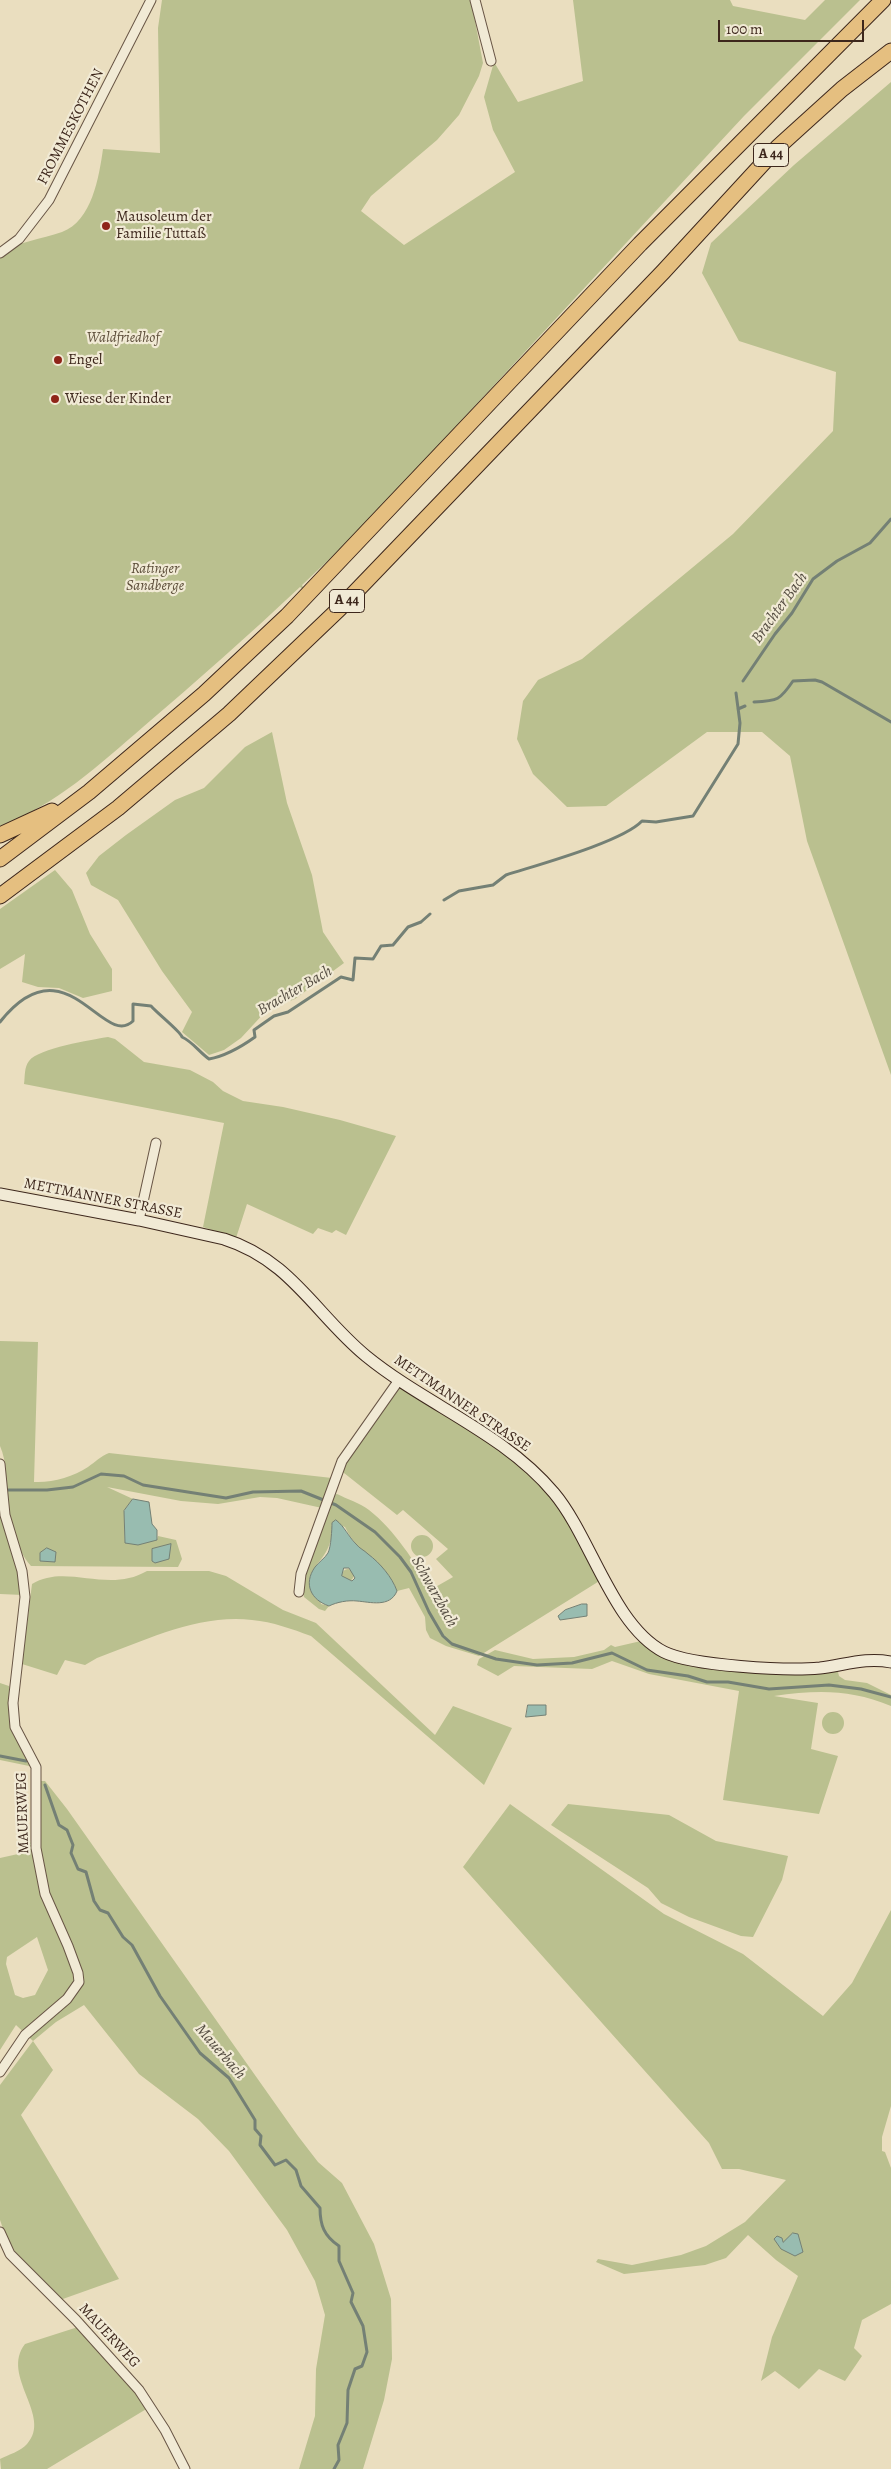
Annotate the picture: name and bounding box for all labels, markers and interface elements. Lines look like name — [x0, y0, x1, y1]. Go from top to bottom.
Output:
scale bar — [721, 10, 867, 42]
text: 100 m — [726, 19, 763, 39]
street label: FROMMESKOTHEN — [34, 66, 108, 188]
road number: A 44 — [754, 144, 788, 166]
place label: Mausoleum der Familie Tuttaß — [116, 208, 212, 243]
marker: Mausoleum der Familie Tuttaß — [100, 220, 112, 232]
park label: Waldfriedhof — [87, 329, 159, 347]
place label: Engel — [68, 351, 103, 369]
marker: Engel — [52, 354, 64, 366]
place label: Wiese der Kinder — [65, 390, 171, 408]
marker: Wiese der Kinder — [49, 393, 61, 405]
park label: Ratinger Sandberge — [126, 560, 184, 595]
water label: Brachter Bach — [748, 569, 812, 647]
road number: A 44 — [330, 590, 364, 612]
water label: Brachter Bach — [254, 962, 336, 1020]
street label: METTMANNER STRASSE — [22, 1175, 184, 1223]
street label: METTMANNER STRASSE — [390, 1352, 534, 1456]
water label: Schwarzbach — [407, 1553, 461, 1631]
street label: MAUERWEG — [13, 1772, 33, 1854]
water label: Mauerbach — [191, 2020, 249, 2084]
street label: MAUERWEG — [75, 2300, 143, 2372]

